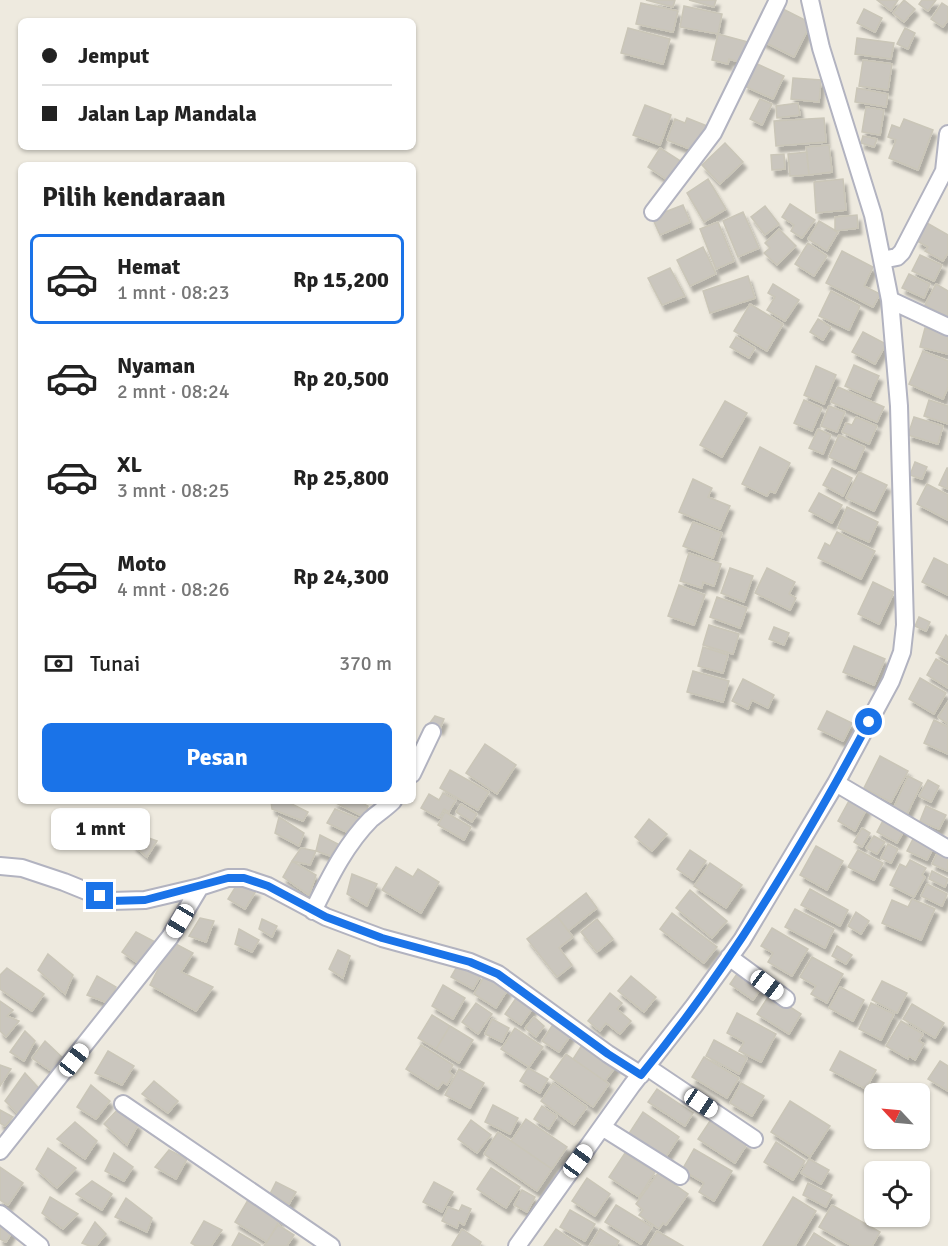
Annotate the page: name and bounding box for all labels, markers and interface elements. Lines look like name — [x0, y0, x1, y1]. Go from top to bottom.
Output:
text: Jemput — [78, 42, 149, 69]
text: Jalan Lap Mandala — [78, 100, 257, 127]
text: Pilih kendaraan — [42, 181, 226, 214]
icon: car — [45, 252, 99, 306]
text: Hemat — [117, 253, 180, 280]
text: Rp 15,200 — [293, 266, 389, 293]
text: 1 mnt · 08:23 — [117, 280, 230, 305]
icon: car — [45, 351, 99, 405]
text: Nyaman — [117, 352, 195, 379]
text: Rp 20,500 — [293, 365, 389, 392]
text: 2 mnt · 08:24 — [117, 379, 230, 404]
icon: car — [45, 450, 99, 504]
text: XL — [117, 451, 142, 478]
text: Rp 25,800 — [293, 464, 389, 491]
text: 3 mnt · 08:25 — [117, 478, 230, 503]
icon: car — [45, 549, 99, 603]
text: Moto — [117, 550, 166, 577]
text: Rp 24,300 — [293, 563, 389, 590]
text: 4 mnt · 08:26 — [117, 577, 230, 602]
icon: cash — [42, 647, 75, 680]
text: Tunai — [90, 650, 140, 677]
text: 370 m — [339, 651, 392, 676]
route start — [855, 708, 882, 735]
button: Pesan — [42, 723, 392, 792]
callout: 1 mnt — [51, 809, 150, 851]
text: 1 mnt — [76, 816, 125, 841]
route end — [86, 882, 113, 909]
car — [163, 901, 197, 941]
car — [747, 967, 787, 1003]
car — [56, 1040, 92, 1080]
north arrow — [864, 1083, 930, 1149]
map controls — [864, 1083, 930, 1227]
car — [681, 1085, 721, 1121]
car — [560, 1141, 596, 1181]
button: locate — [864, 1161, 930, 1227]

